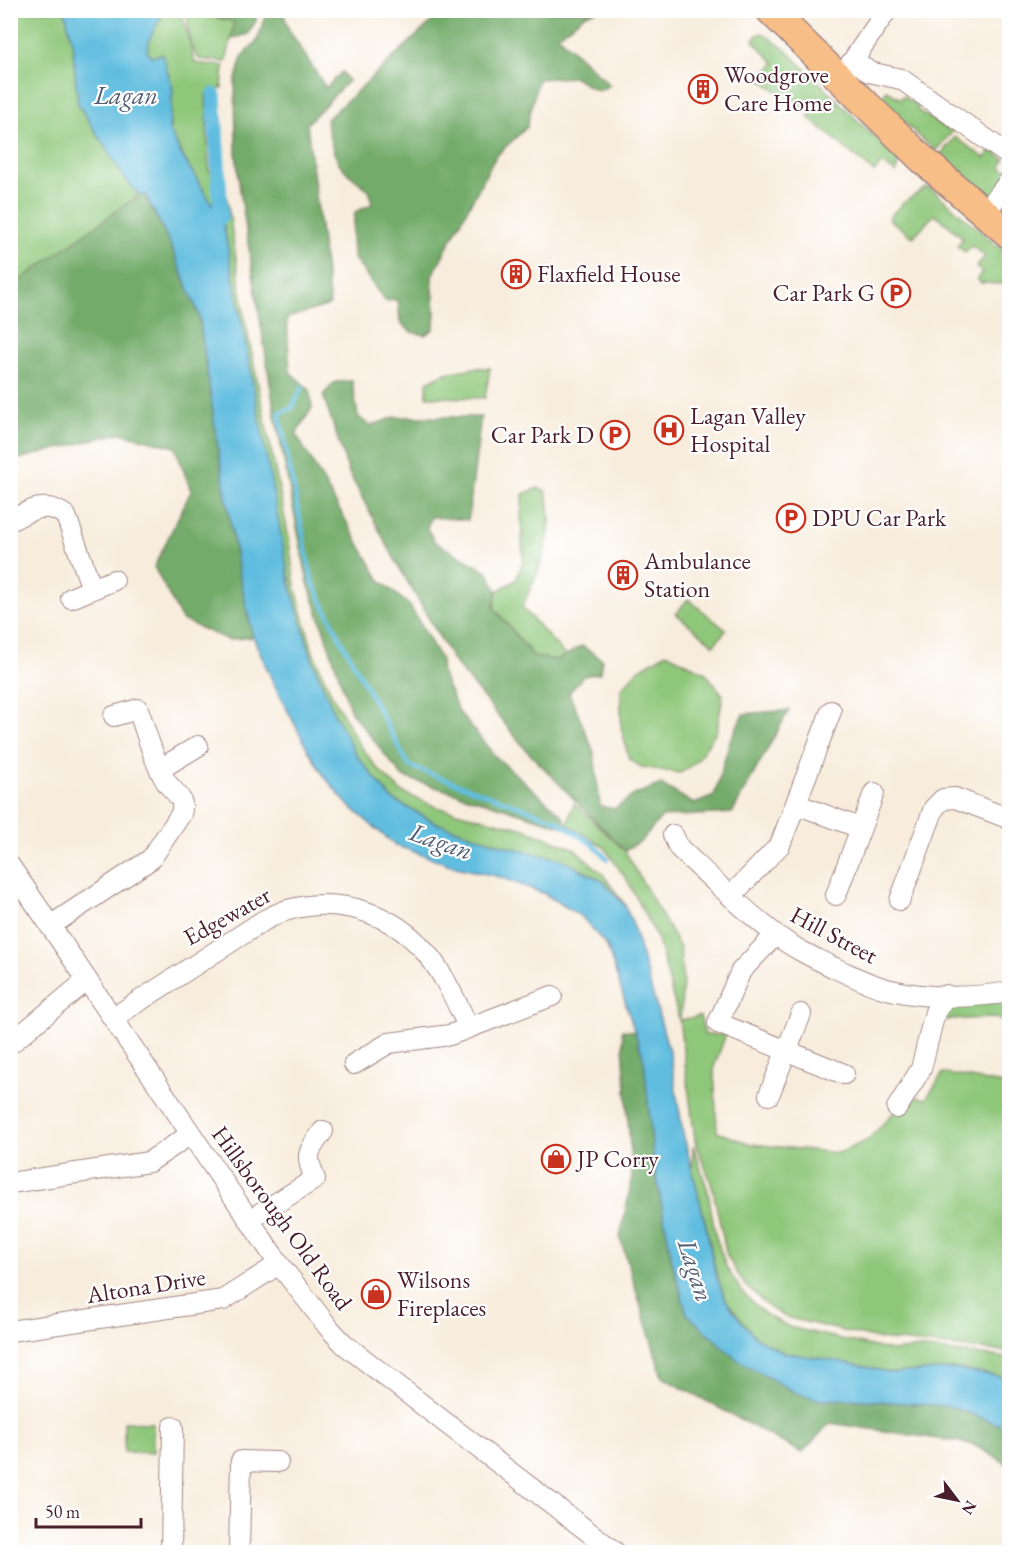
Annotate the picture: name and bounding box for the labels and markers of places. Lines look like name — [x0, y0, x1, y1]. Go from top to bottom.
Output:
place label: Woodgrove Care Home — [724, 59, 832, 118]
building icon: Woodgrove Care Home — [687, 73, 719, 105]
building icon: Flaxfield House — [500, 258, 532, 290]
place label: Flaxfield House — [537, 258, 681, 289]
place label: Car Park G — [772, 277, 875, 308]
parking icon: Car Park G — [880, 277, 912, 309]
place label: Lagan Valley Hospital — [690, 400, 806, 459]
hospital icon: Lagan Valley Hospital — [653, 414, 685, 446]
place label: Car Park D — [491, 419, 594, 450]
parking icon: Car Park D — [599, 419, 631, 451]
parking icon: DPU Car Park — [775, 502, 807, 534]
place label: DPU Car Park — [812, 502, 947, 533]
place label: Ambulance Station — [643, 545, 751, 604]
building icon: Ambulance Station — [607, 559, 639, 591]
shop icon: JP Corry — [540, 1143, 572, 1175]
place label: JP Corry — [575, 1143, 659, 1174]
place label: Wilsons Fireplaces — [397, 1264, 486, 1323]
shop icon: Wilsons Fireplaces — [360, 1278, 392, 1310]

